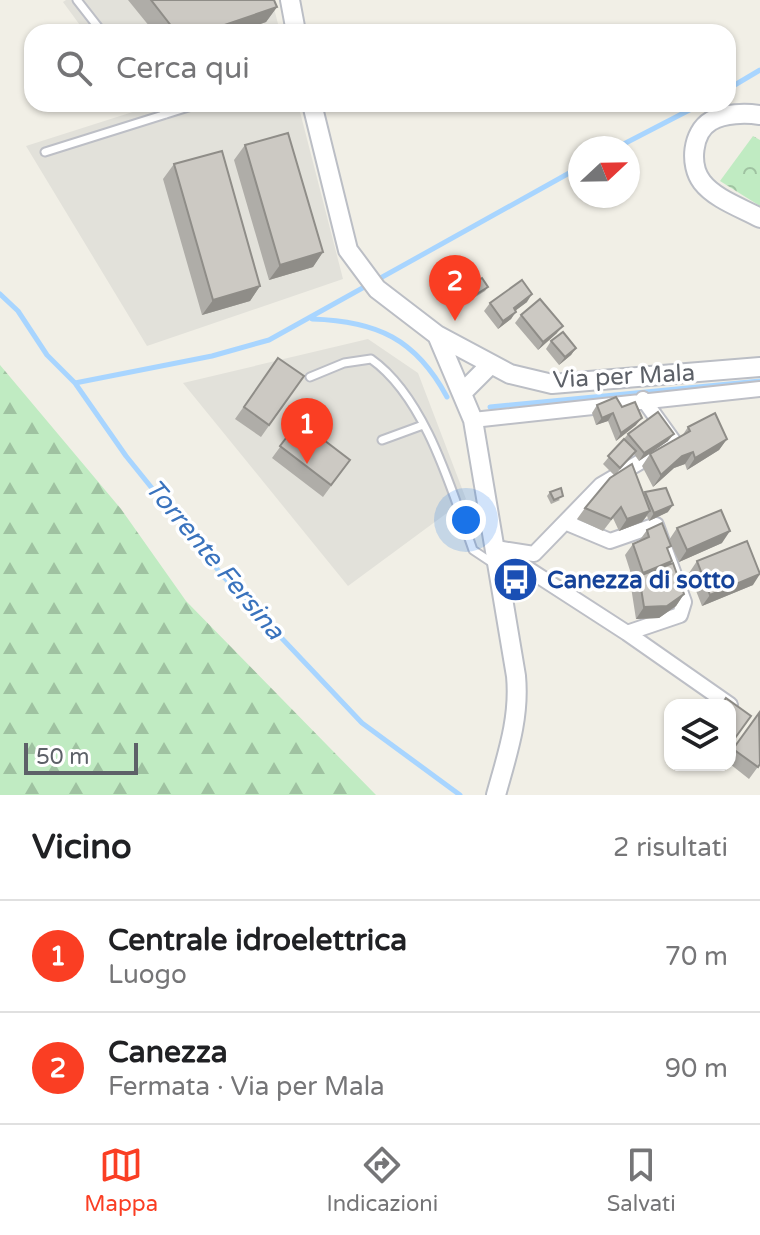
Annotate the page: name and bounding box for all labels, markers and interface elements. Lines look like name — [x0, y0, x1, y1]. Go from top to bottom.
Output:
search box — [24, 24, 736, 112]
icon: search — [52, 46, 96, 90]
text: Cerca qui — [116, 50, 250, 87]
north arrow — [568, 136, 640, 208]
pin: 2 — [429, 255, 481, 321]
street label: Via per Mala — [552, 358, 696, 395]
pin: 1 — [281, 398, 333, 464]
water label: Torrente Fersina — [139, 473, 292, 647]
your location — [446, 500, 486, 540]
bus stop icon: Canezza di sotto — [492, 556, 540, 604]
place label: Canezza di sotto — [547, 566, 735, 595]
map controls — [664, 699, 736, 771]
button: layers — [664, 699, 736, 771]
scale bar — [24, 739, 138, 775]
text: 50 m — [36, 744, 90, 770]
text: Vicino — [32, 827, 132, 868]
text: 2 risultati — [613, 832, 728, 863]
text: Centrale idroelettrica — [108, 922, 407, 959]
text: 1 — [50, 941, 66, 972]
text: 70 m — [665, 941, 728, 972]
text: Luogo — [108, 959, 187, 990]
text: Canezza — [108, 1034, 228, 1071]
text: 2 — [50, 1053, 66, 1084]
text: 90 m — [665, 1053, 728, 1084]
text: Fermata · Via per Mala — [108, 1071, 385, 1102]
tab: Mappa — [84, 1143, 158, 1217]
tab: Indicazioni — [327, 1143, 438, 1217]
tab: Salvati — [607, 1143, 676, 1217]

